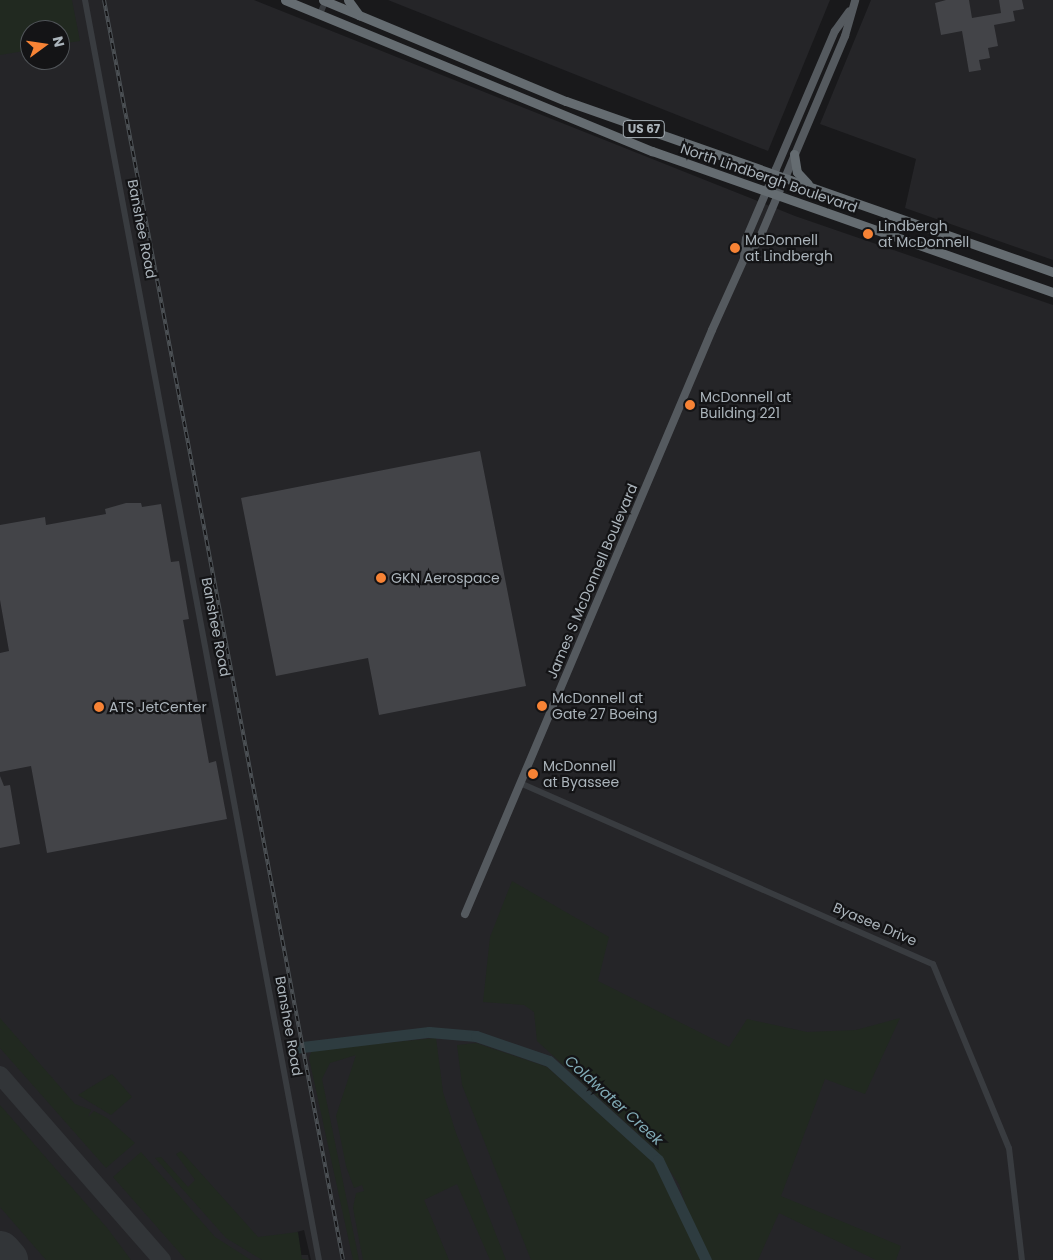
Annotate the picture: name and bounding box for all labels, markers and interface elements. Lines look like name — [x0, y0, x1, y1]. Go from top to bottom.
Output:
north arrow — [20, 20, 70, 70]
text: N — [48, 34, 70, 49]
road number: US 67 — [623, 120, 665, 138]
street label: North Lindbergh Boulevard — [678, 140, 860, 216]
street label: Banshee Road — [124, 178, 160, 280]
place label: Lindbergh at McDonnell — [878, 218, 969, 250]
marker: Lindbergh at McDonnell — [862, 228, 874, 240]
place label: McDonnell at Lindbergh — [745, 232, 833, 264]
marker: McDonnell at Lindbergh — [729, 242, 741, 254]
place label: McDonnell at Building 221 — [700, 389, 791, 422]
marker: McDonnell at Building 221 — [684, 399, 696, 411]
street label: James S McDonnell Boulevard — [543, 481, 641, 681]
place label: GKN Aerospace — [391, 570, 500, 586]
marker: GKN Aerospace — [375, 572, 387, 584]
street label: Banshee Road — [198, 576, 234, 678]
place label: McDonnell at Gate 27 Boeing — [552, 690, 657, 722]
place label: ATS JetCenter — [109, 699, 207, 715]
marker: McDonnell at Gate 27 Boeing — [536, 700, 548, 712]
marker: ATS JetCenter — [93, 701, 105, 713]
place label: McDonnell at Byassee — [543, 758, 619, 790]
marker: McDonnell at Byassee — [527, 768, 539, 780]
street label: Byasee Drive — [831, 899, 919, 949]
street label: Banshee Road — [272, 975, 306, 1077]
water label: Coldwater Creek — [561, 1051, 667, 1149]

